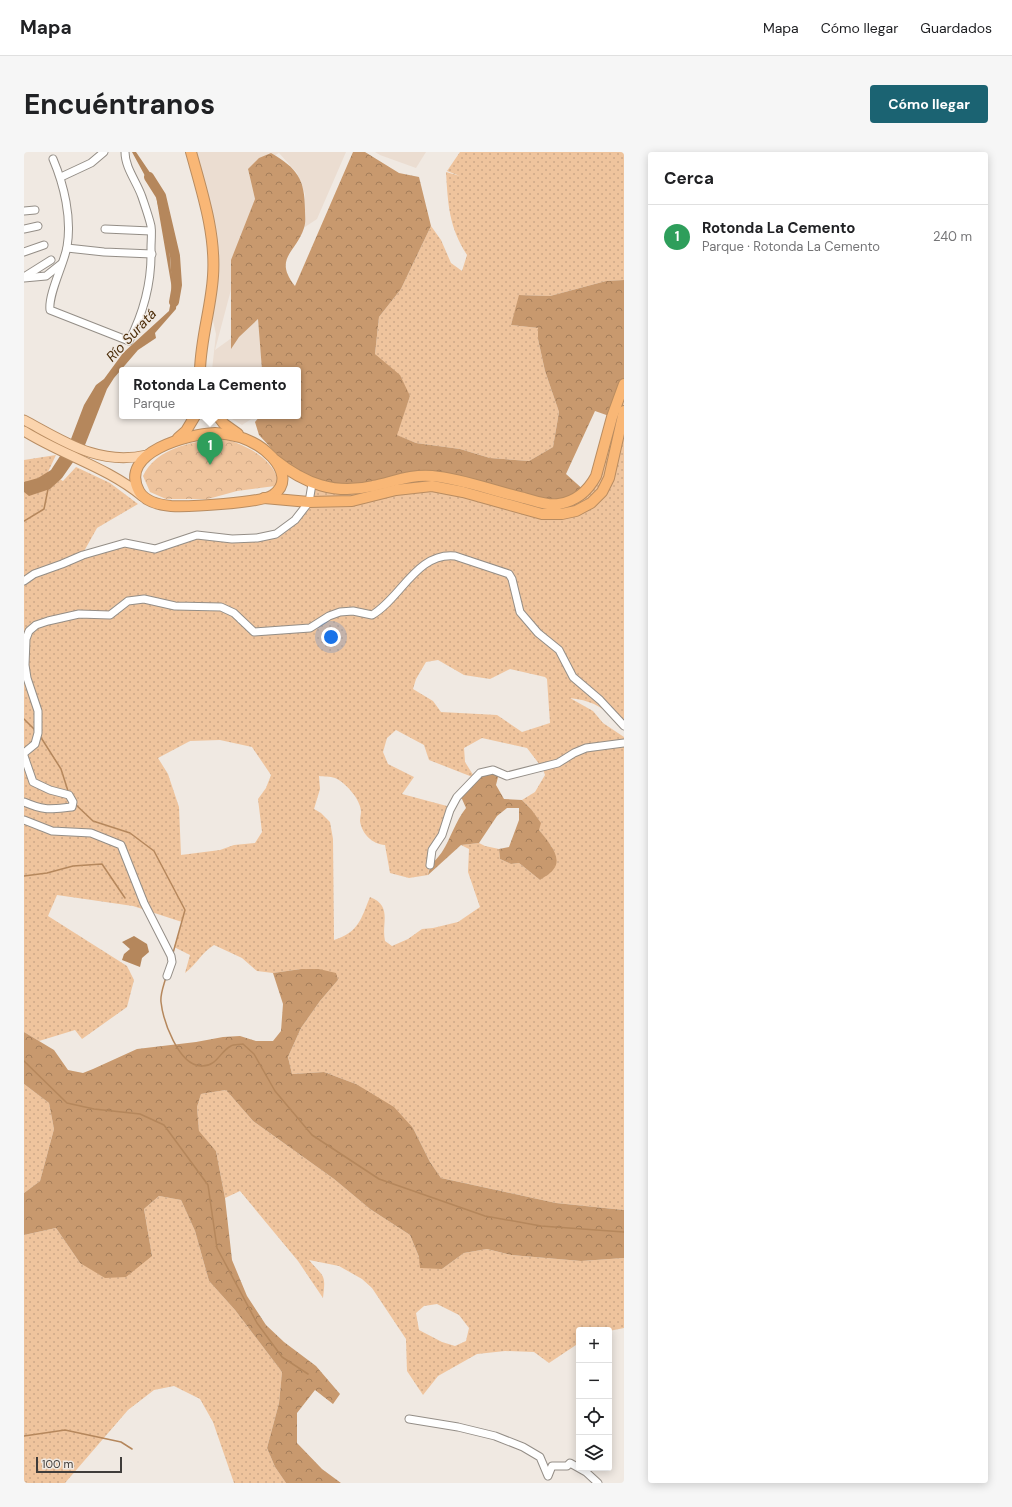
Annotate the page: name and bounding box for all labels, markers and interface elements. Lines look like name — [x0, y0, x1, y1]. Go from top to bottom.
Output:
text: Mapa — [20, 15, 72, 40]
text: Mapa — [763, 19, 799, 37]
text: Cómo llegar — [821, 19, 898, 37]
text: Guardados — [920, 19, 992, 37]
button: Cómo llegar — [870, 85, 988, 123]
text: Encuéntranos — [24, 86, 215, 123]
text: Cerca — [664, 167, 714, 189]
text: Rotonda La Cemento — [702, 218, 855, 238]
text: 1 — [675, 228, 679, 245]
text: 240 m — [933, 228, 972, 245]
text: Parque · Rotonda La Cemento — [702, 238, 880, 255]
water label: Río Suratá — [102, 305, 160, 365]
popup — [119, 367, 301, 419]
text: Rotonda La Cemento — [133, 375, 287, 395]
text: Parque — [133, 395, 175, 412]
pin: 1 — [197, 432, 223, 465]
your location — [321, 627, 341, 647]
map controls — [576, 1327, 612, 1471]
button: + — [576, 1327, 612, 1363]
button: − — [576, 1363, 612, 1399]
button: locate — [576, 1399, 612, 1435]
button: layers — [576, 1435, 612, 1471]
scale bar — [36, 1455, 122, 1474]
text: 100 m — [42, 1457, 73, 1471]

